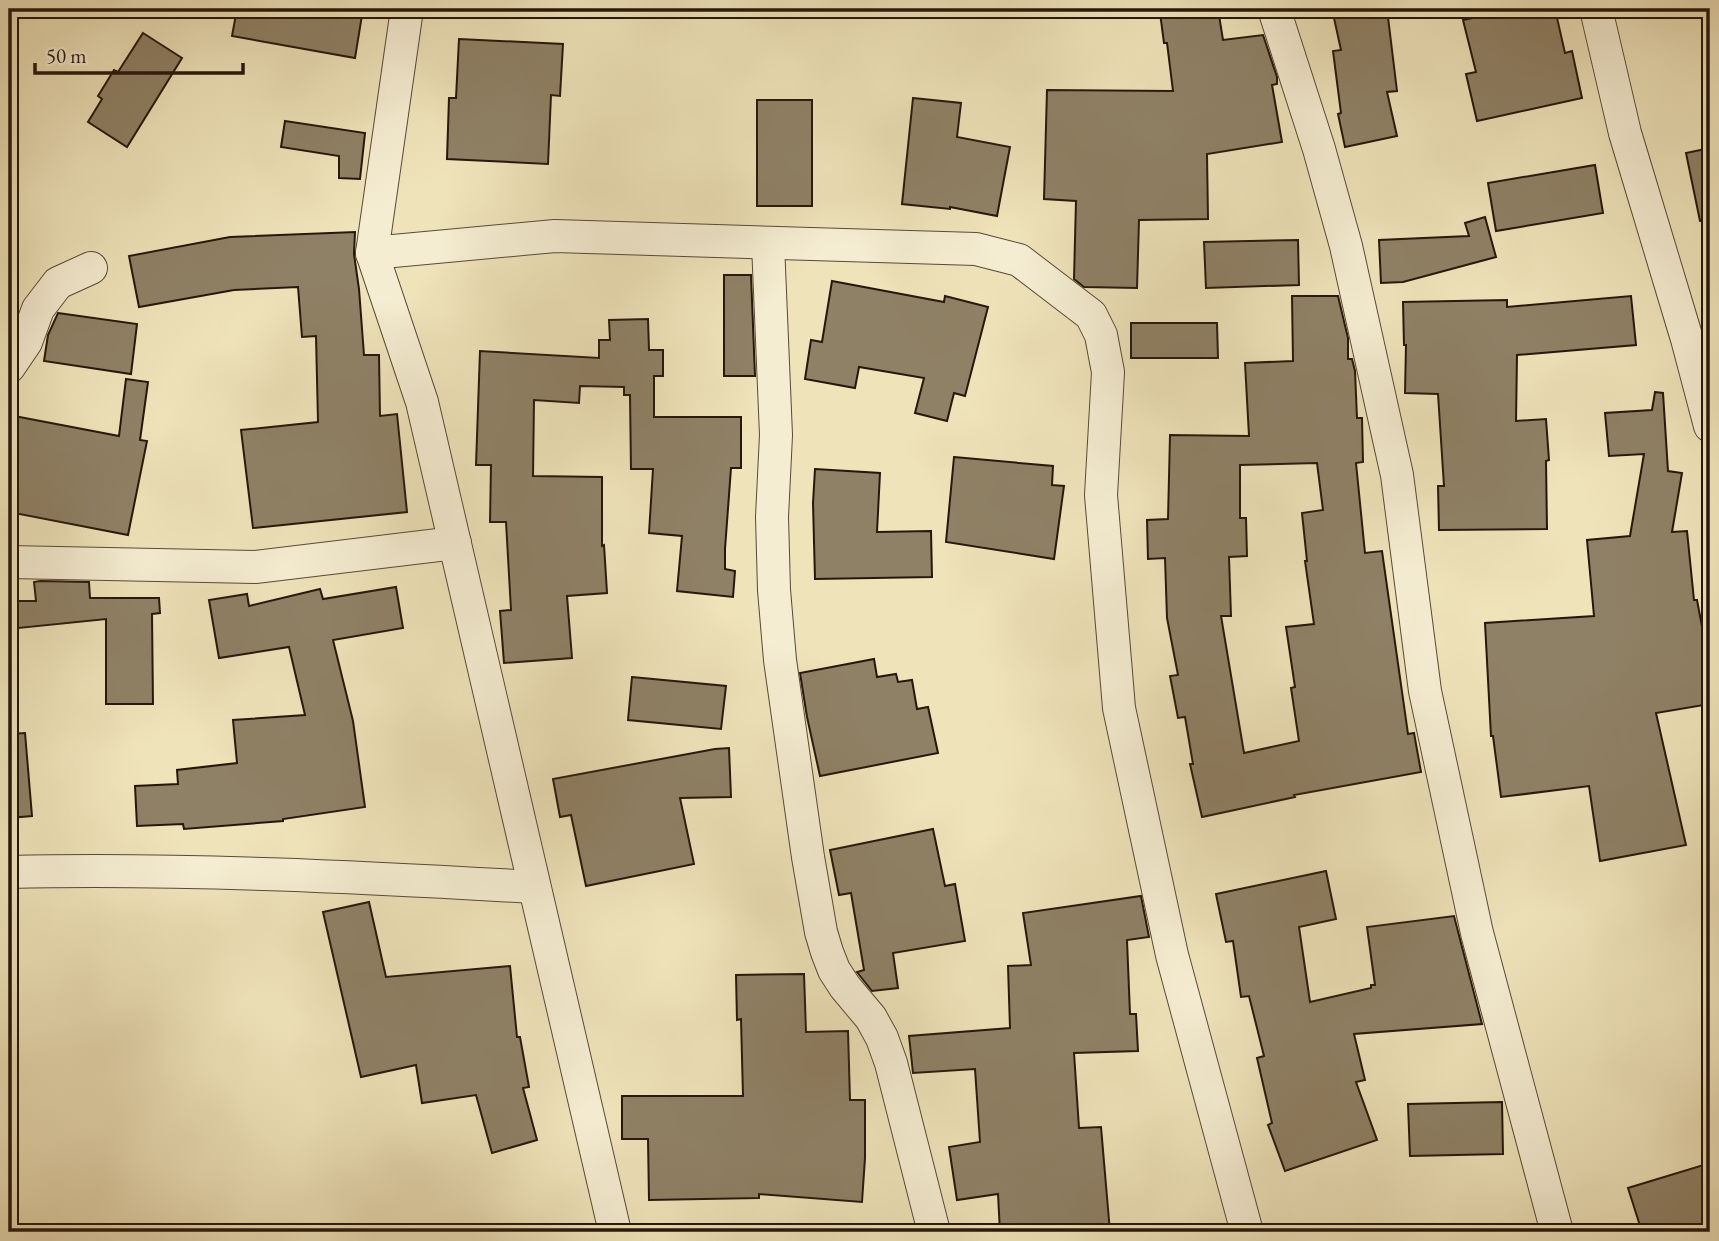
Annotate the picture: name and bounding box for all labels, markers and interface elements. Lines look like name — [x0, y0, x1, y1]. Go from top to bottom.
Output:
scale bar — [35, 32, 243, 76]
text: 50 m — [46, 42, 87, 69]

